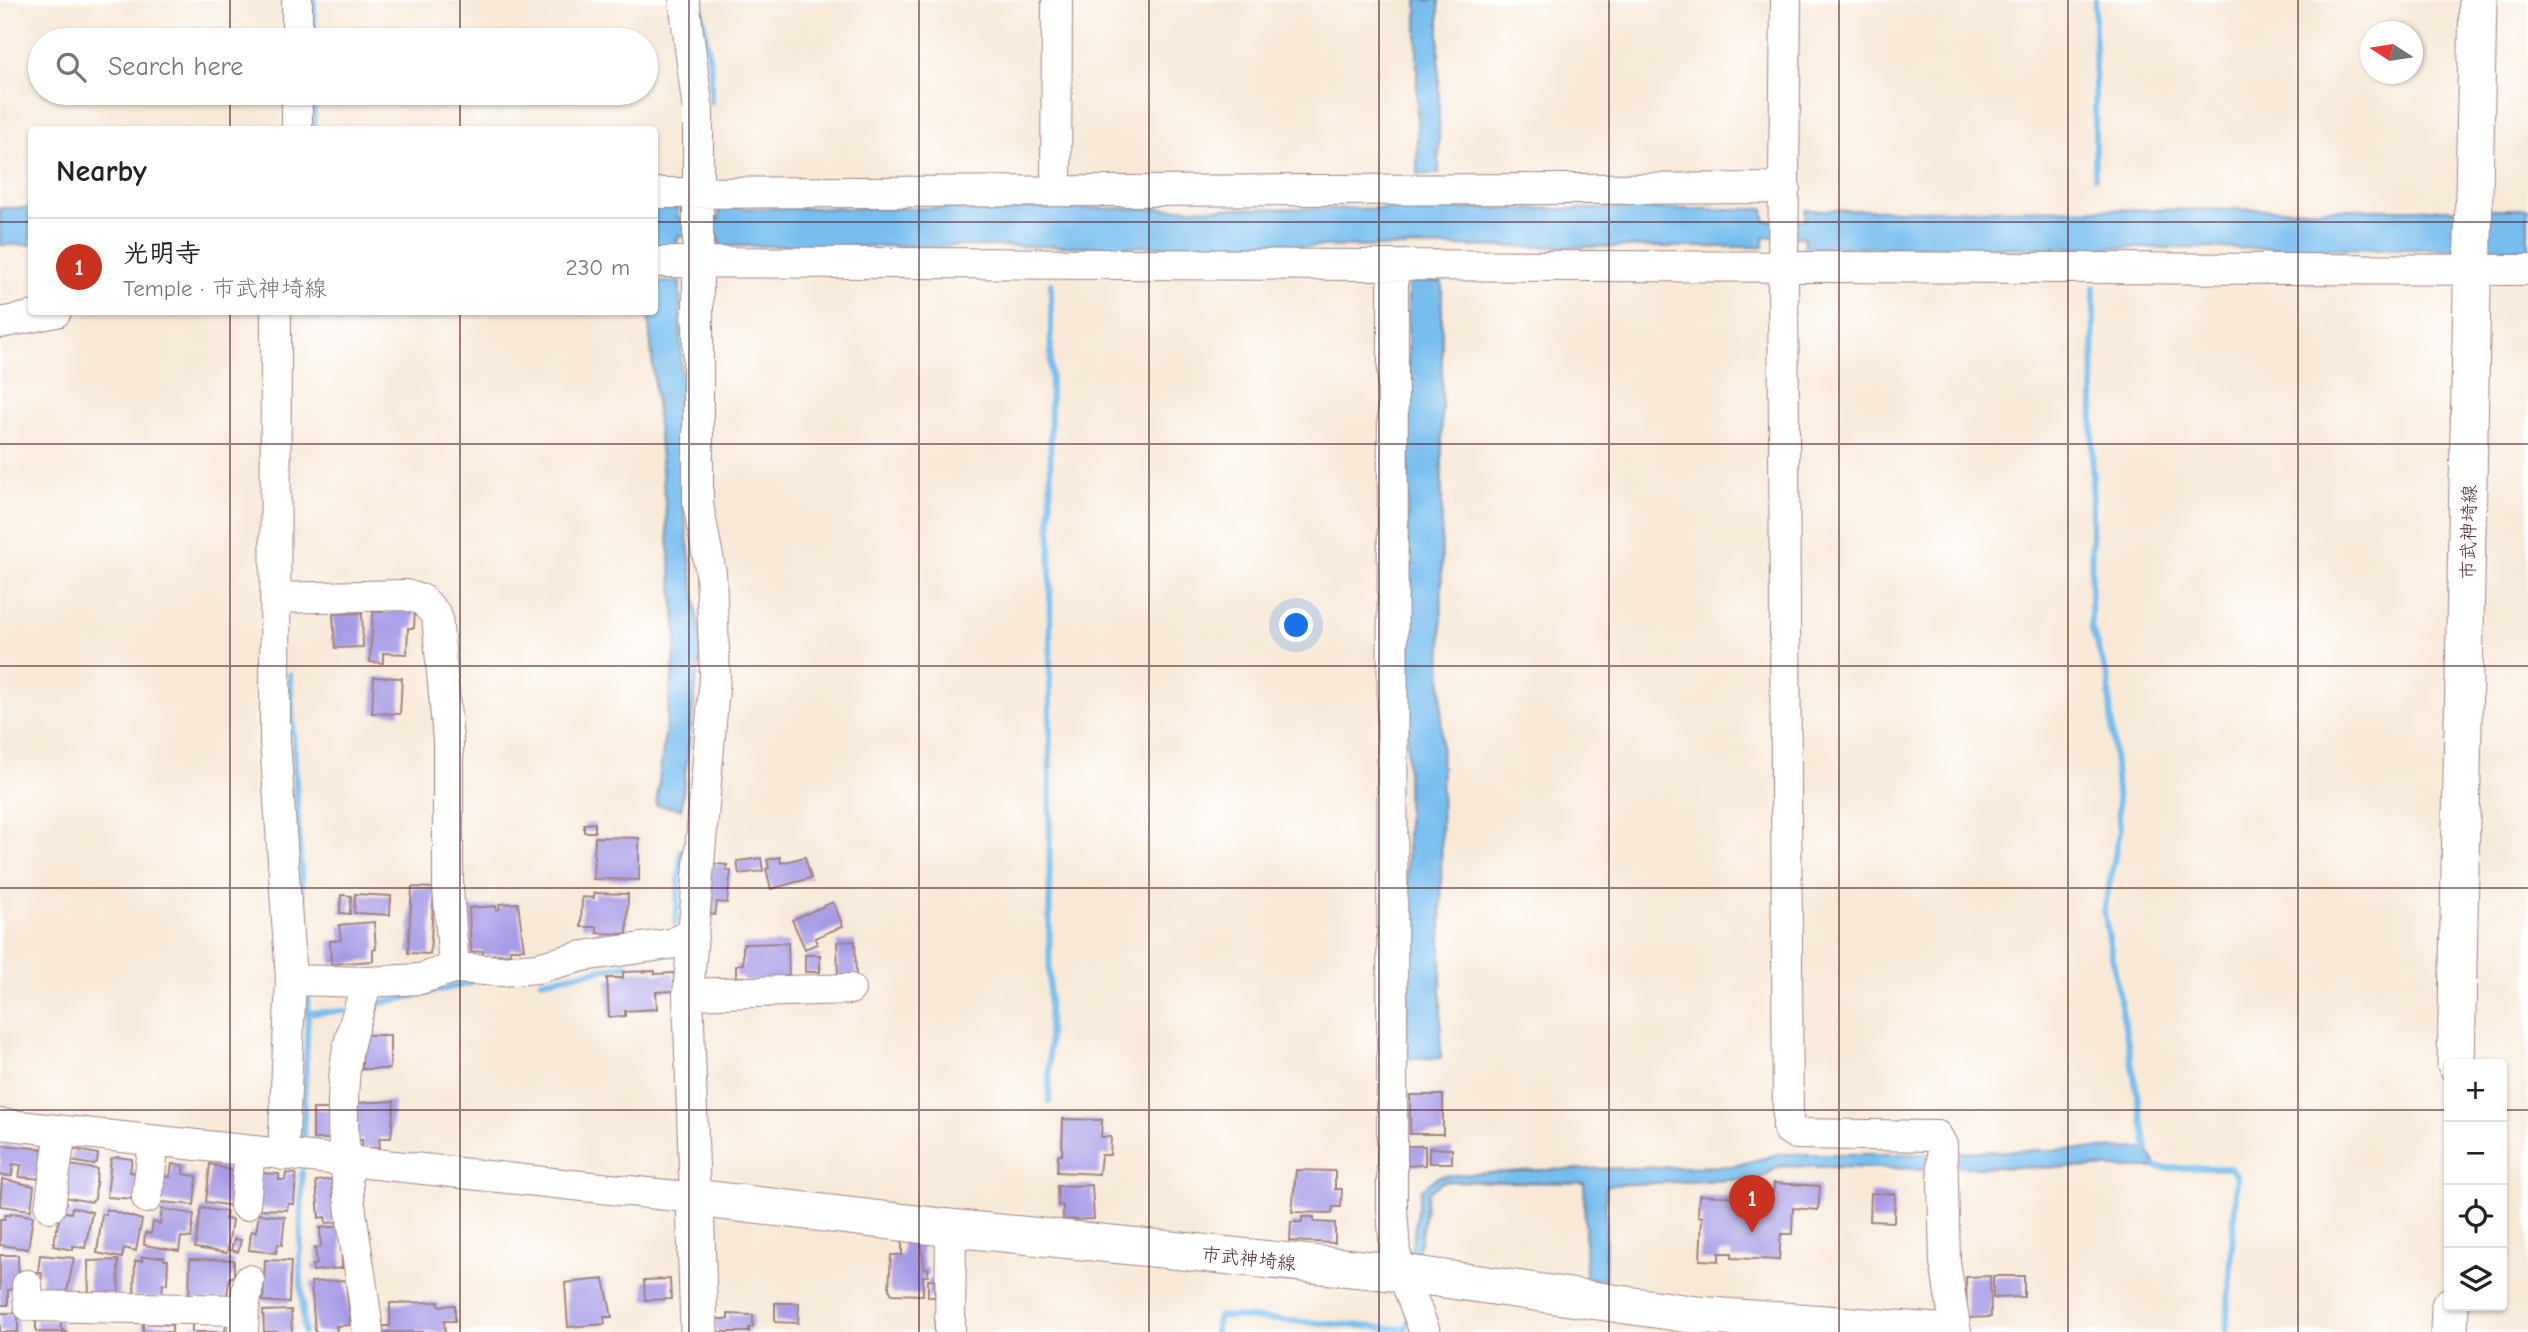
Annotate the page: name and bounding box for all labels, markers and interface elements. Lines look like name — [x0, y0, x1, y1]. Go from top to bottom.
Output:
north arrow — [2360, 21, 2423, 84]
search box — [28, 28, 658, 105]
icon: search — [52, 48, 90, 86]
text: Search here — [108, 52, 243, 82]
text: Nearby — [56, 154, 147, 189]
text: 光明寺 — [123, 239, 201, 269]
text: 1 — [74, 254, 84, 281]
text: 230 m — [566, 254, 630, 281]
text: Temple · 市武神埼線 — [123, 275, 327, 302]
street label: 市武神埼線 — [2457, 484, 2481, 580]
your location — [1279, 608, 1313, 642]
map controls — [2444, 1059, 2507, 1311]
button: + — [2444, 1059, 2507, 1122]
button: − — [2444, 1122, 2507, 1185]
pin: 1 — [1729, 1175, 1775, 1233]
button: locate — [2444, 1185, 2507, 1248]
street label: 市武神埼線 — [1200, 1243, 1297, 1275]
button: layers — [2444, 1248, 2507, 1311]

